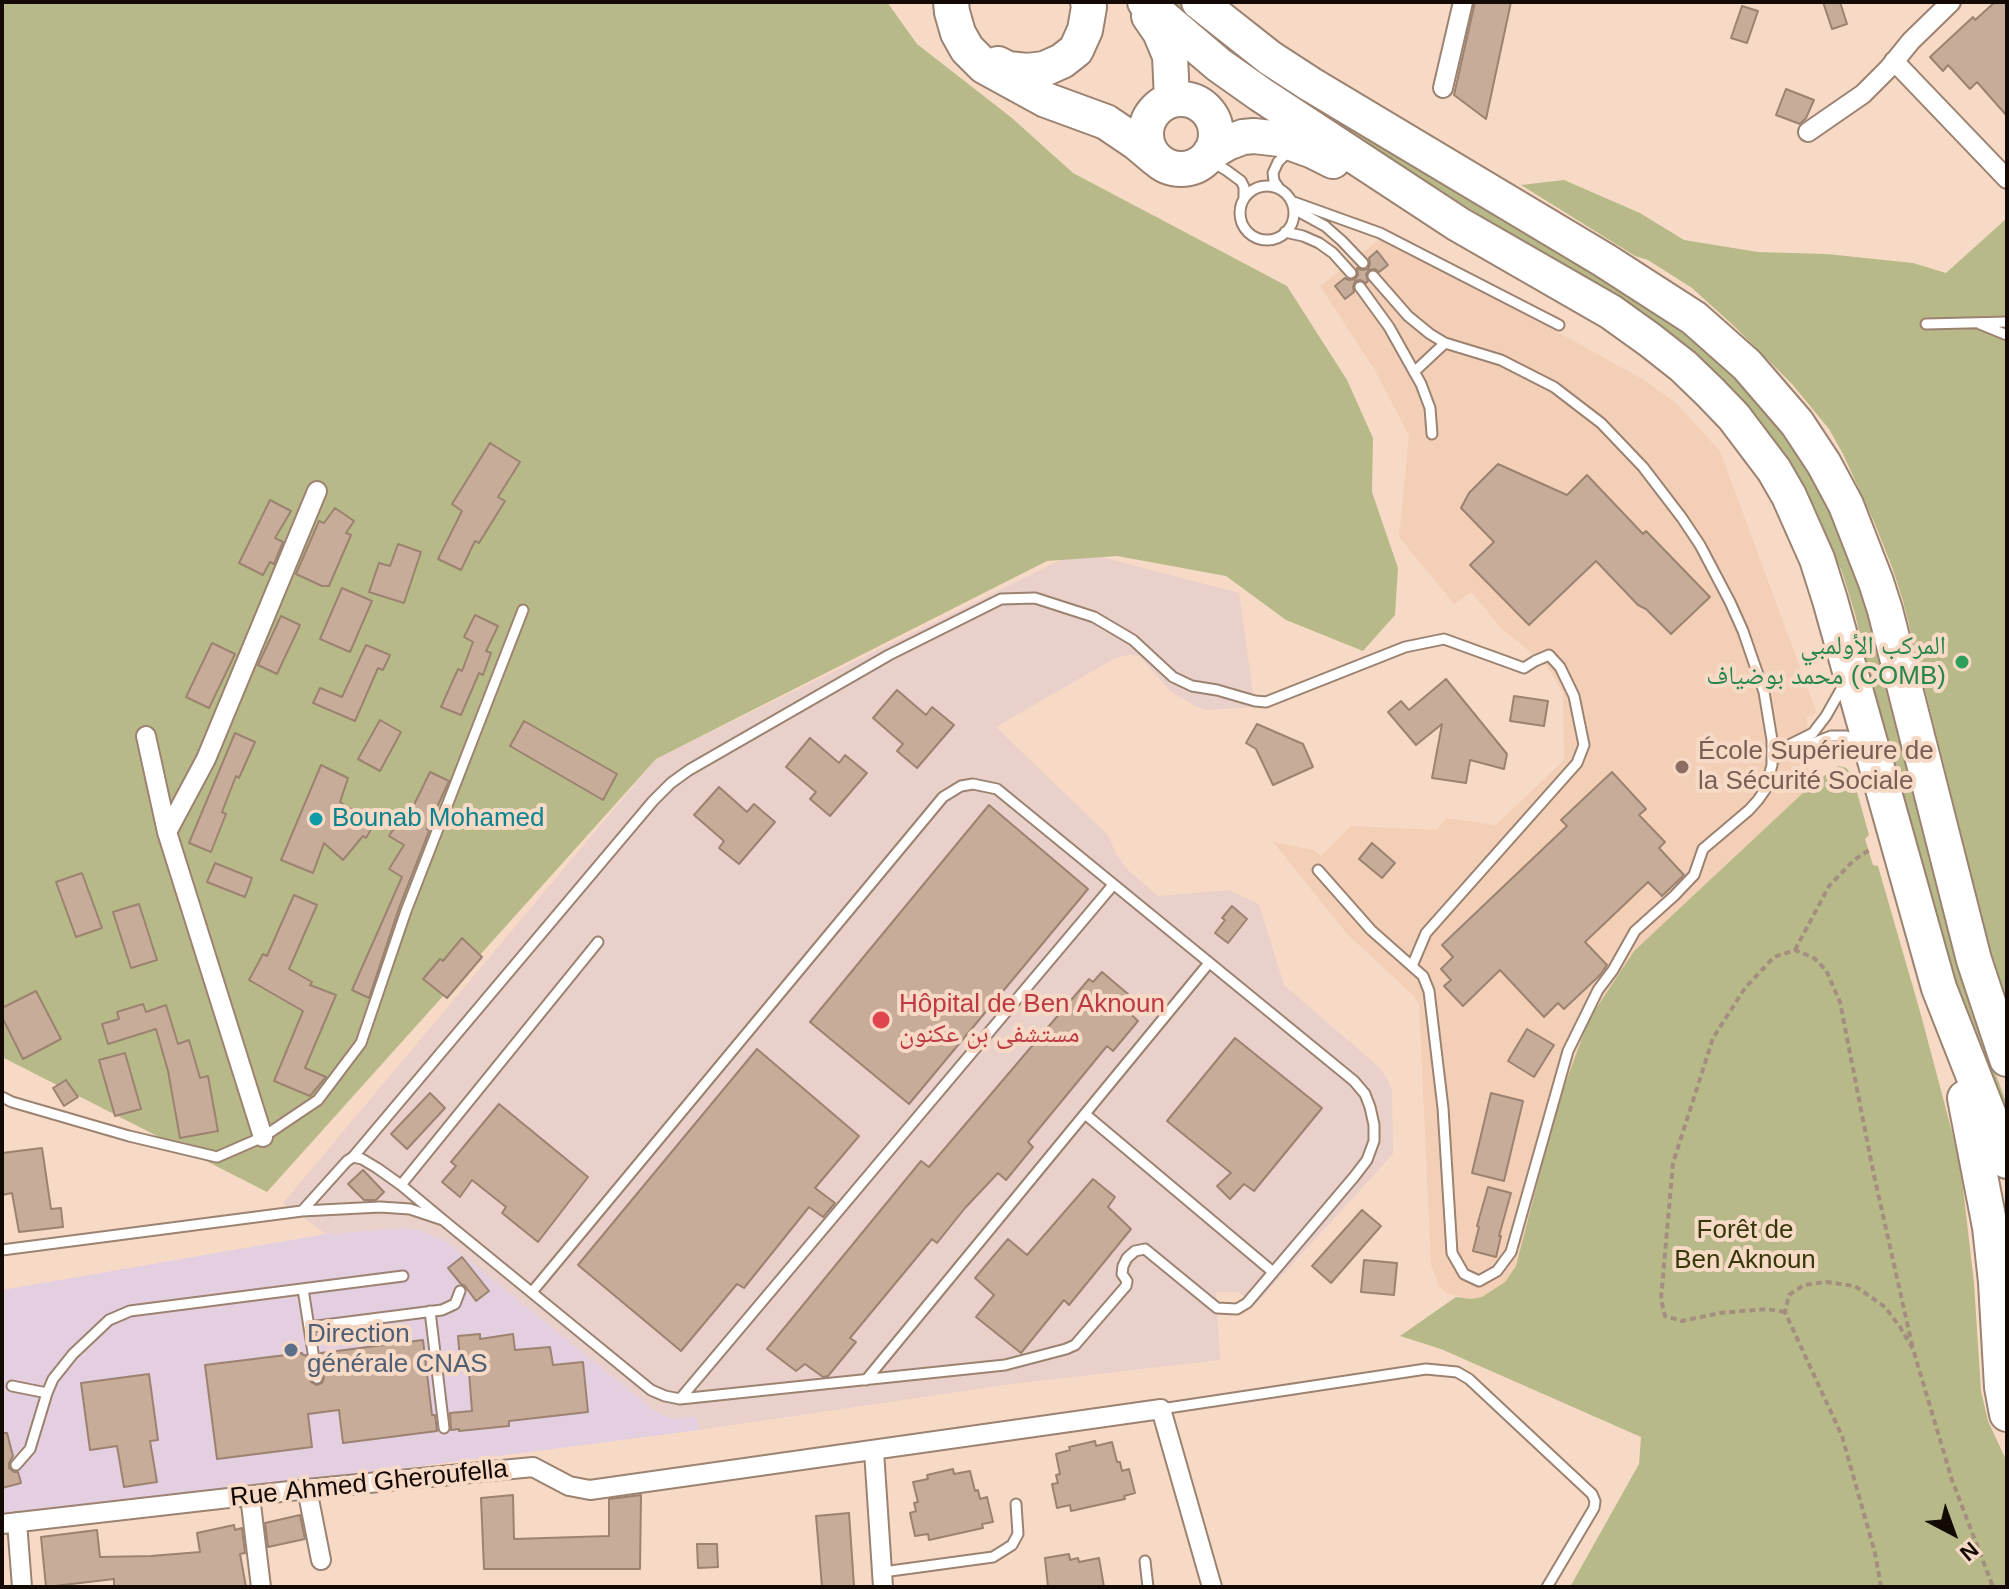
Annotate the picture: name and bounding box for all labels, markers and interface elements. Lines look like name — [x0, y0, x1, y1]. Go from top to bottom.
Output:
place label: المركب الأولمبي محمد بوضياف (COMB) — [1706, 631, 1946, 692]
marker: المركب الأولمبي محمد بوضياف (COMB) — [1953, 653, 1971, 671]
place label: École Supérieure de la Sécurité Sociale — [1698, 736, 1934, 798]
marker: École Supérieure de la Sécurité Sociale — [1673, 758, 1691, 776]
place label: Bounab Mohamed — [332, 803, 544, 835]
marker: Bounab Mohamed — [307, 810, 325, 828]
place label: Hôpital de Ben Aknoun مستشفى بن عكنون — [899, 989, 1165, 1050]
marker: Hôpital de Ben Aknoun مستشفى بن عكنون — [870, 1009, 892, 1031]
park label: Forêt de Ben Aknoun — [1674, 1215, 1816, 1276]
place label: Direction générale CNAS — [307, 1319, 488, 1380]
marker: Direction générale CNAS — [282, 1341, 300, 1359]
street label: Rue Ahmed Gheroufella — [229, 1454, 509, 1514]
north arrow — [1913, 1493, 1993, 1573]
text: N — [1955, 1537, 1983, 1566]

